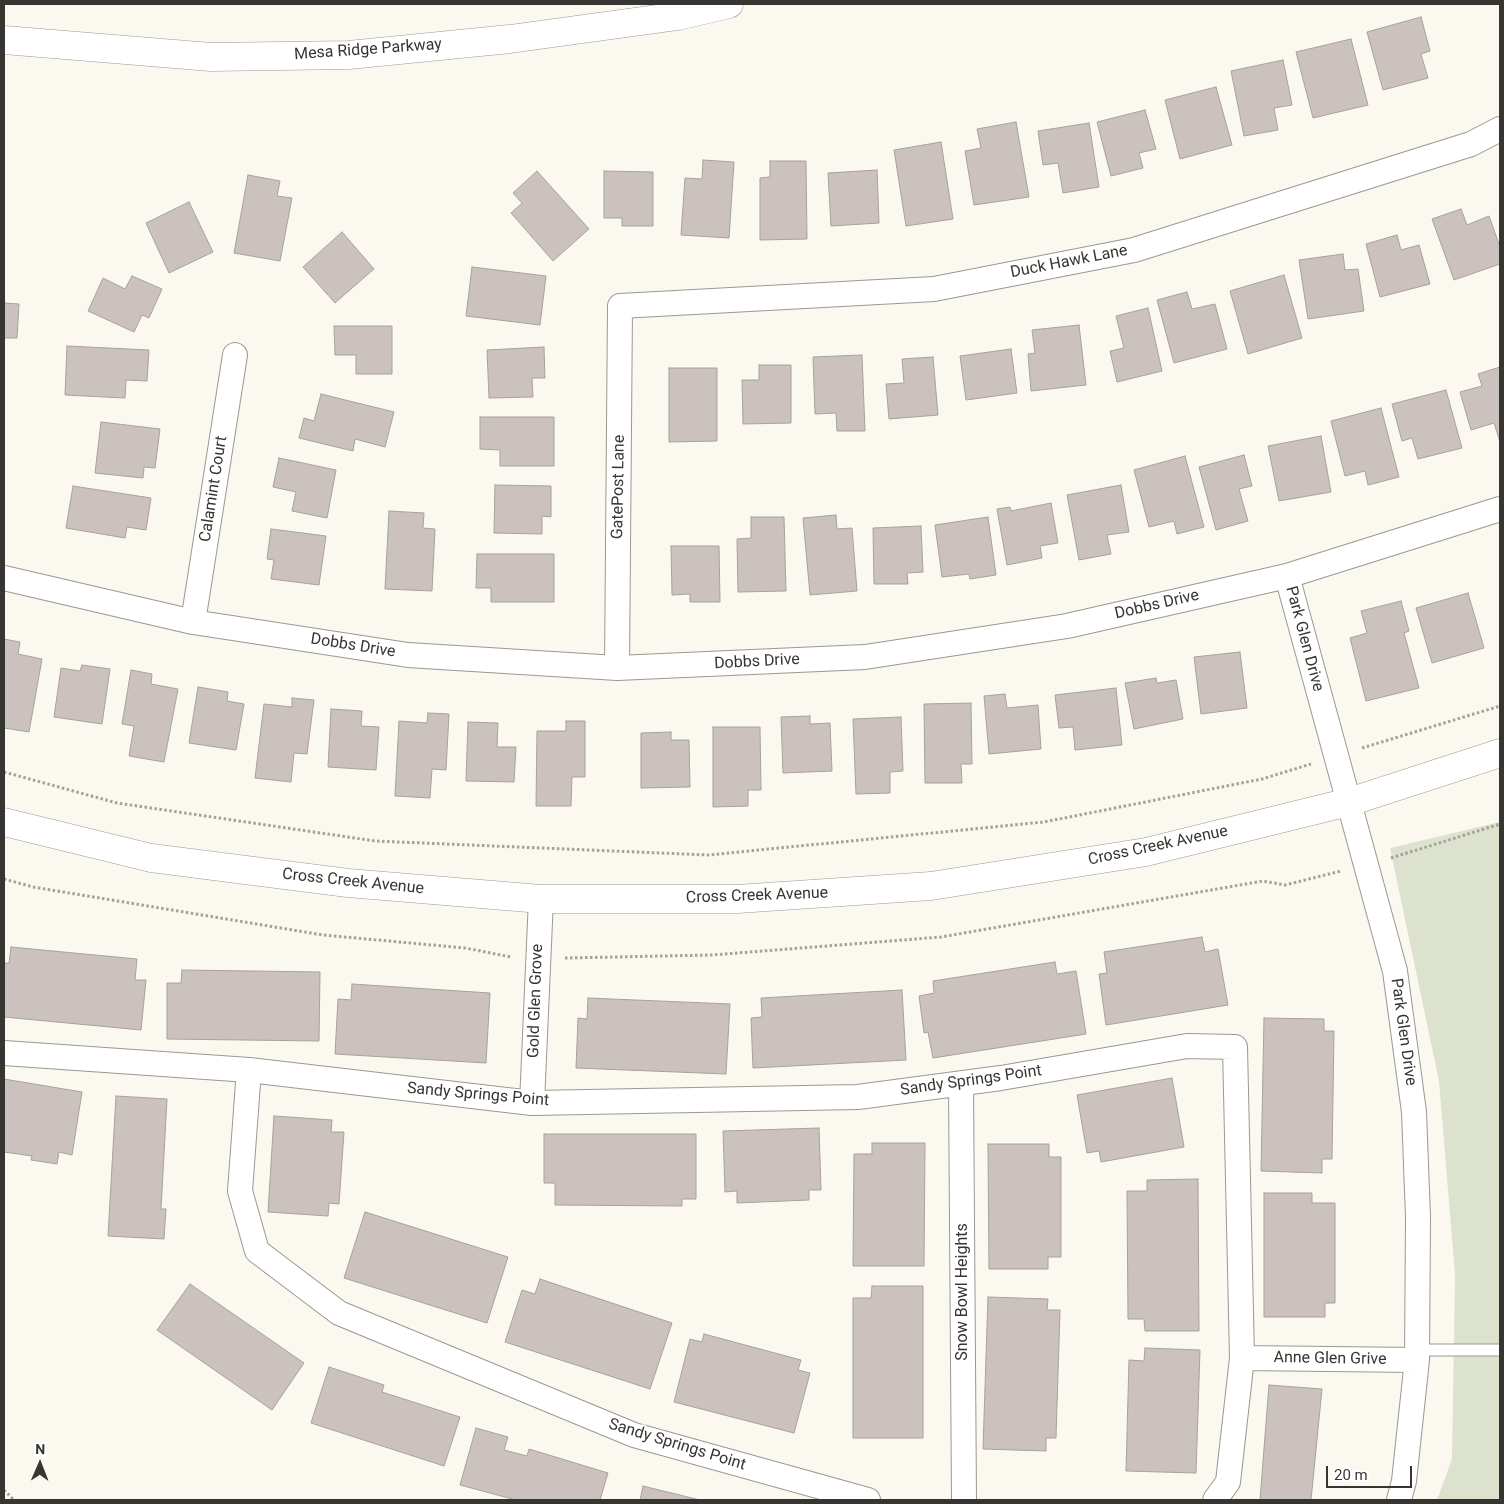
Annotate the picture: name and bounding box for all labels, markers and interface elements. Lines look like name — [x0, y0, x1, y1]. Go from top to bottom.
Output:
street label: Mesa Ridge Parkway — [294, 35, 442, 65]
street label: Duck Hawk Lane — [1009, 241, 1129, 283]
street label: Calamint Court — [196, 435, 232, 543]
street label: GatePost Lane — [608, 435, 630, 539]
street label: Park Glen Drive — [1281, 584, 1327, 694]
street label: Dobbs Drive — [1113, 586, 1201, 624]
street label: Dobbs Drive — [309, 630, 397, 662]
street label: Dobbs Drive — [714, 650, 800, 674]
street label: Cross Creek Avenue — [1086, 822, 1230, 870]
street label: Cross Creek Avenue — [281, 865, 425, 899]
street label: Cross Creek Avenue — [686, 884, 828, 908]
street label: Gold Glen Grove — [524, 944, 548, 1058]
street label: Park Glen Drive — [1386, 977, 1420, 1087]
street label: Sandy Springs Point — [899, 1062, 1043, 1100]
street label: Sandy Springs Point — [406, 1079, 550, 1111]
street label: Snow Bowl Heights — [953, 1223, 973, 1361]
street label: Anne Glen Grive — [1273, 1348, 1387, 1370]
street label: Sandy Springs Point — [606, 1415, 748, 1475]
north arrow — [15, 1439, 65, 1489]
text: N — [35, 1441, 45, 1457]
scale bar — [1329, 1456, 1415, 1488]
text: 20 m — [1334, 1466, 1368, 1484]

